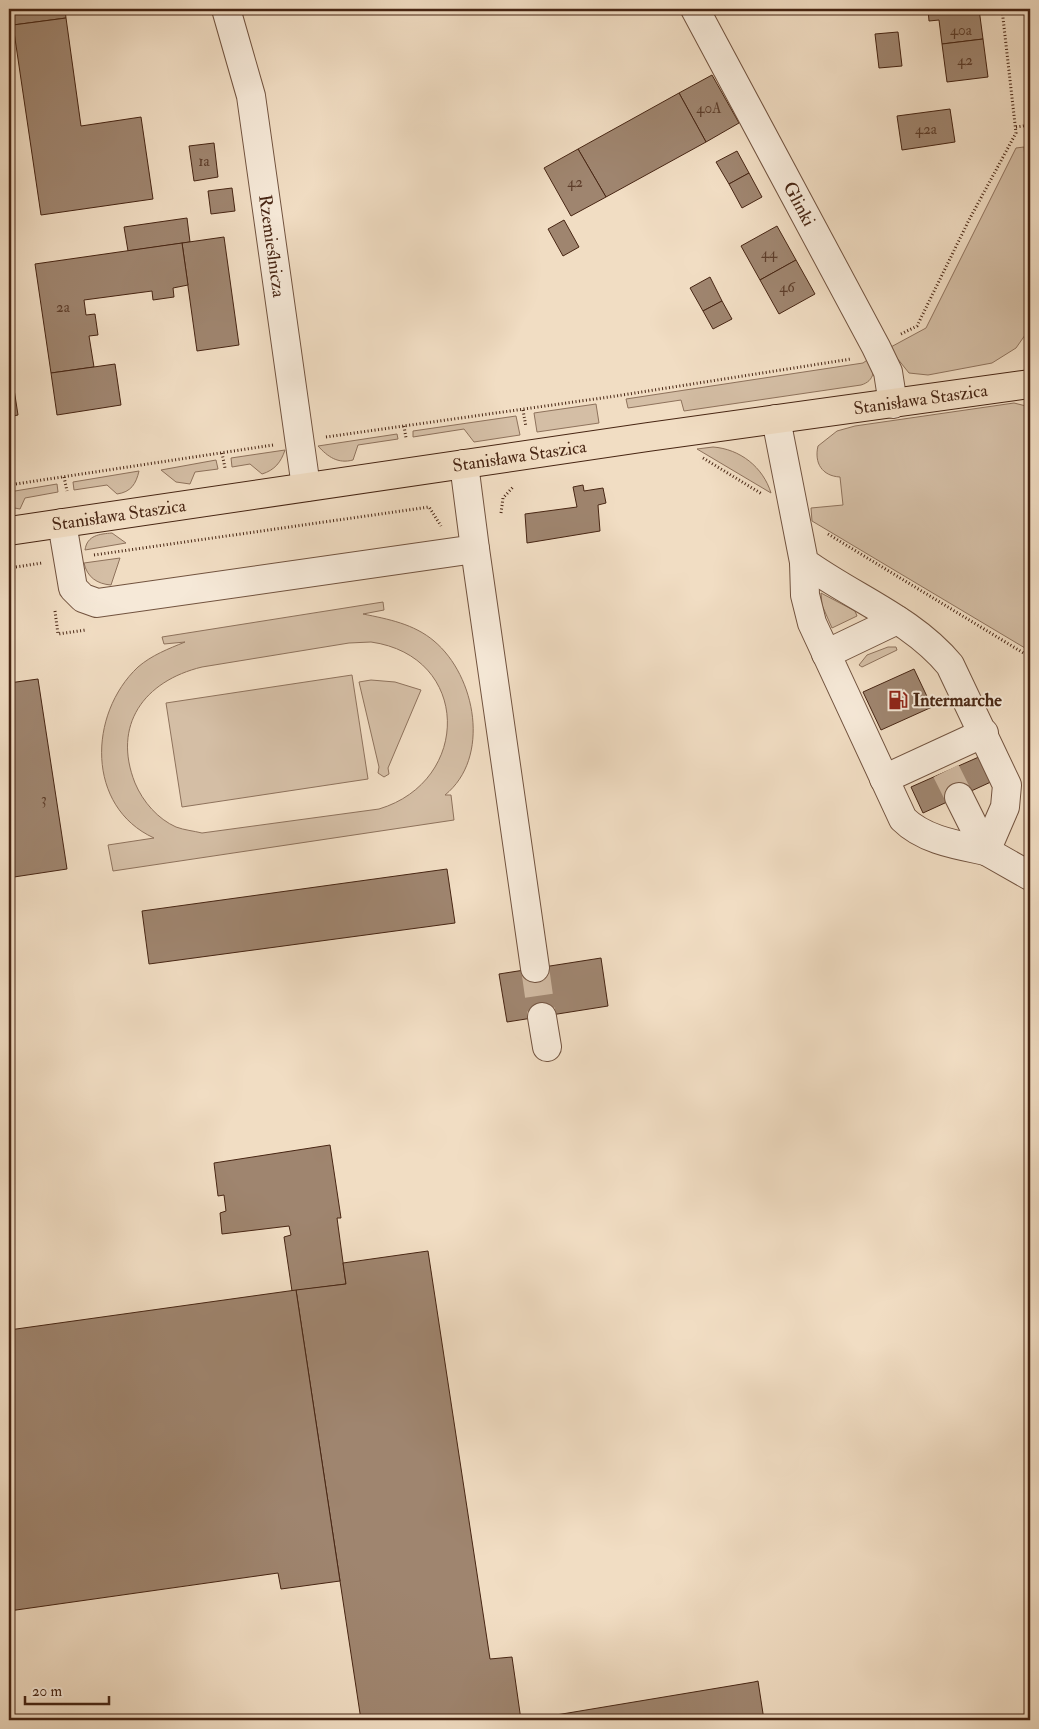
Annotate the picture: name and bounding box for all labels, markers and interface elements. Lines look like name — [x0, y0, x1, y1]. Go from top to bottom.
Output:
house number: 40a — [950, 21, 973, 40]
house number: 42 — [957, 51, 973, 70]
house number: 40A — [696, 99, 722, 118]
house number: 42a — [915, 120, 938, 139]
house number: 1a — [198, 152, 211, 171]
house number: 42 — [567, 173, 583, 192]
street label: Glinki — [778, 178, 820, 231]
street label: Rzemieślnicza — [253, 193, 290, 299]
house number: 44 — [761, 244, 778, 263]
house number: 46 — [779, 278, 796, 297]
house number: 2a — [56, 298, 71, 317]
street label: Stanisława Staszica — [852, 379, 990, 420]
street label: Stanisława Staszica — [451, 435, 589, 478]
street label: Stanisława Staszica — [50, 494, 188, 537]
fuel station icon: Intermarche — [887, 689, 909, 711]
place label: Intermarche — [913, 689, 1002, 712]
house number: 3 — [41, 790, 47, 809]
scale bar — [25, 1674, 109, 1706]
text: 20 m — [32, 1682, 62, 1701]

